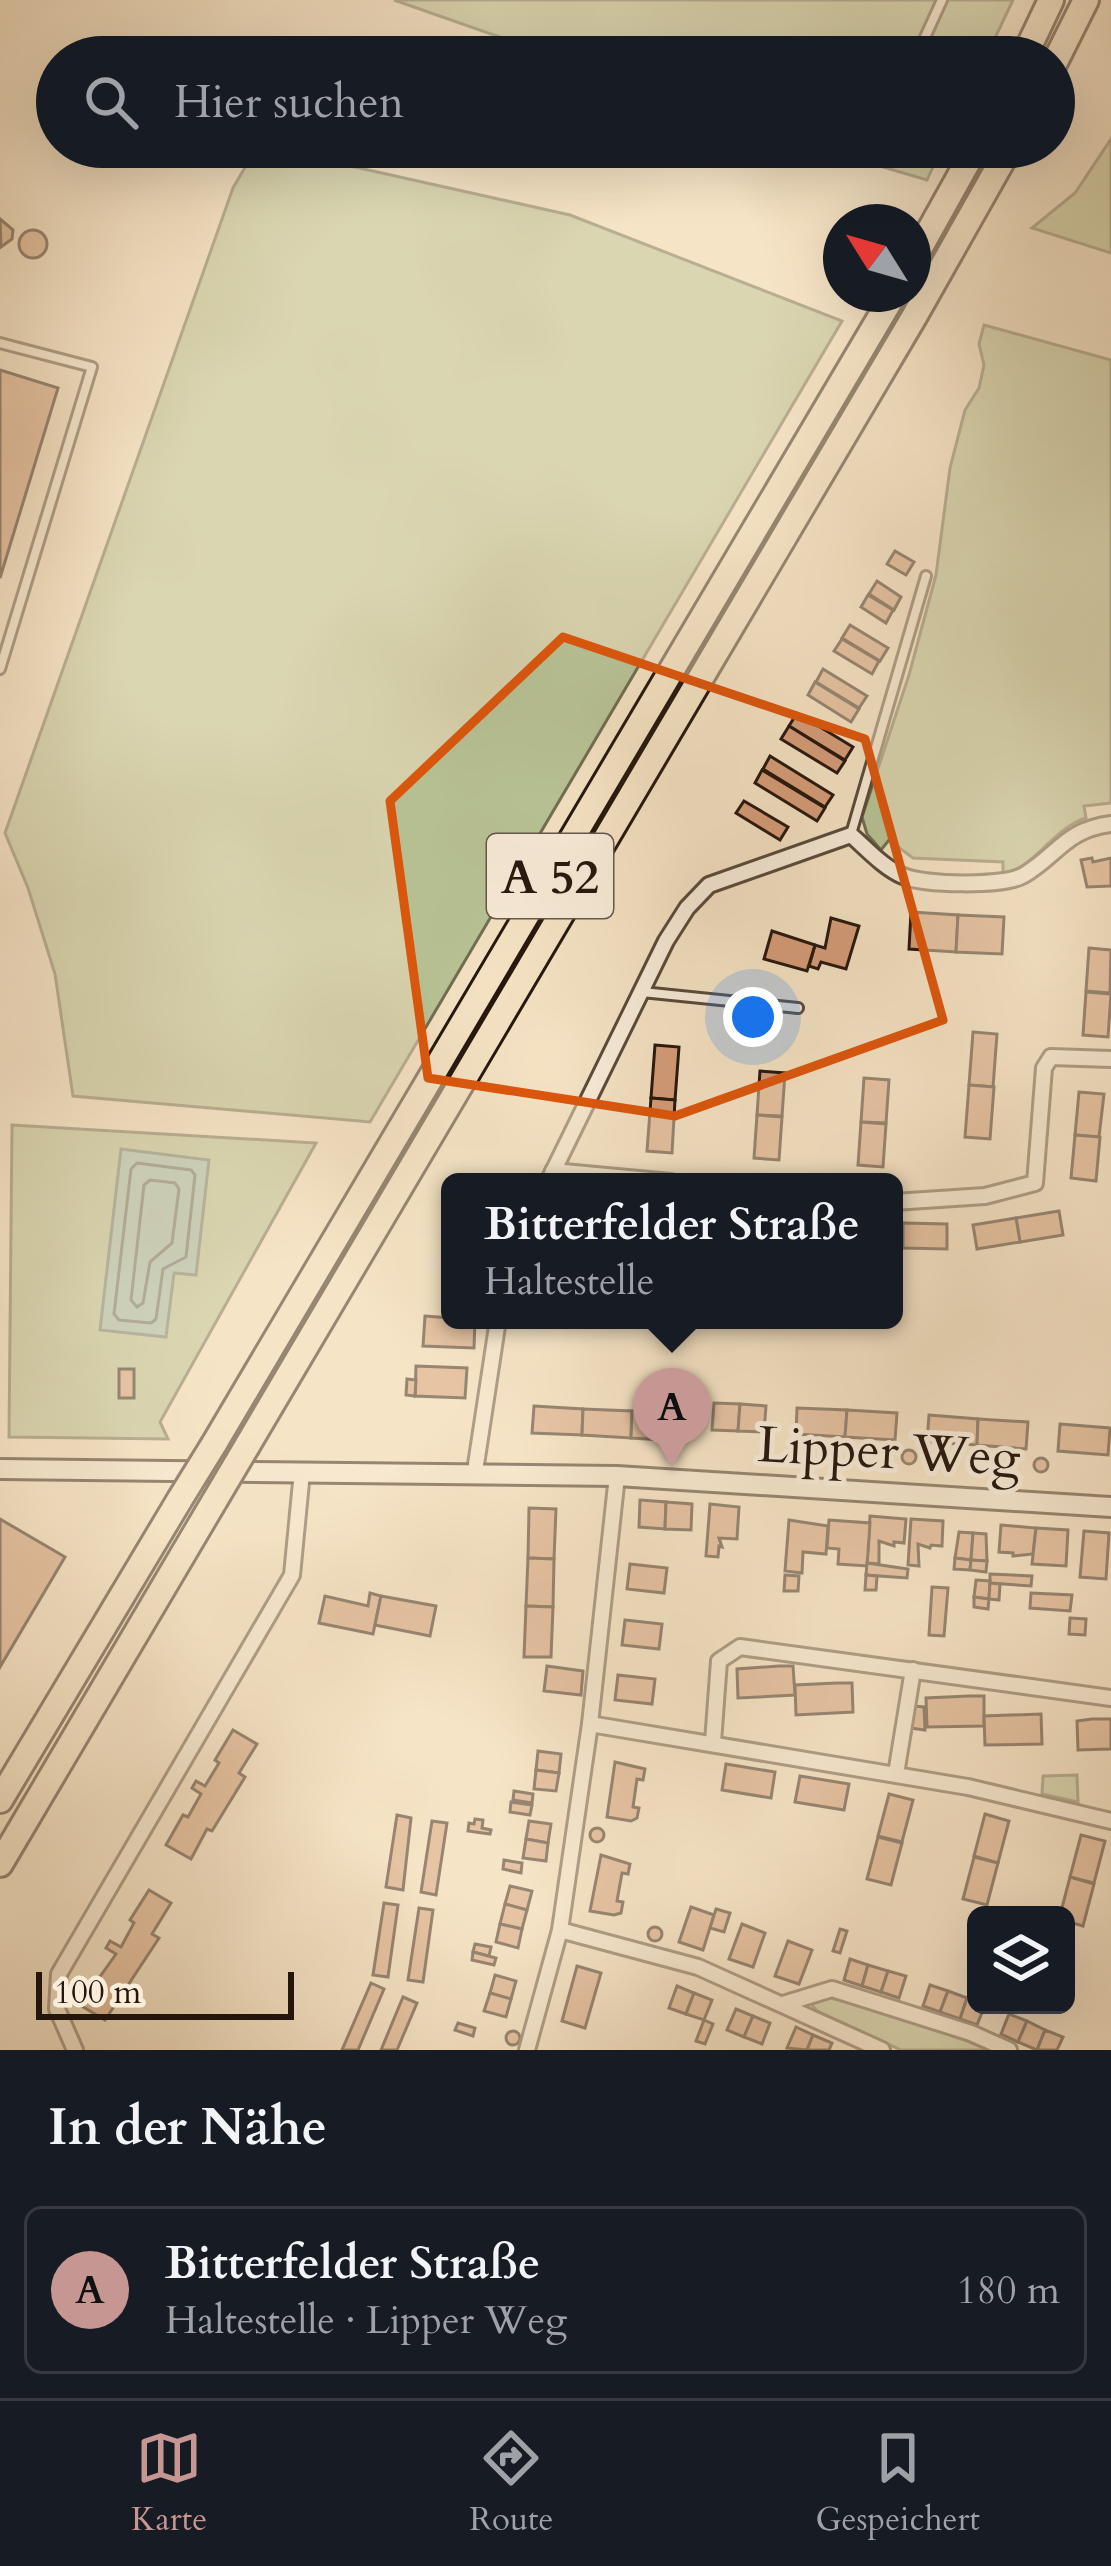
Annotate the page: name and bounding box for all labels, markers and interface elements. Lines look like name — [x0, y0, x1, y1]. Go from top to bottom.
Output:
search box — [36, 36, 1075, 168]
icon: search — [78, 69, 144, 135]
text: Hier suchen — [174, 72, 404, 133]
north arrow — [823, 204, 931, 312]
road number: A 52 — [487, 834, 613, 918]
your location — [723, 987, 783, 1047]
popup — [441, 1173, 903, 1329]
text: Bitterfelder Straße — [484, 1194, 860, 1255]
text: Haltestelle — [484, 1255, 654, 1308]
pin: A — [633, 1368, 711, 1467]
street label: Lipper Weg — [756, 1410, 1022, 1494]
map controls — [967, 1906, 1075, 2014]
button: layers — [967, 1906, 1075, 2014]
scale bar — [36, 1966, 294, 2019]
text: 100 m — [54, 1970, 141, 2015]
text: In der Nähe — [48, 2093, 327, 2163]
text: Bitterfelder Straße — [165, 2233, 540, 2294]
text: A — [75, 2264, 105, 2317]
text: 180 m — [957, 2264, 1060, 2317]
text: Haltestelle · Lipper Weg — [165, 2294, 567, 2347]
tab: Karte — [131, 2425, 207, 2542]
tab: Route — [469, 2425, 553, 2542]
tab: Gespeichert — [815, 2425, 980, 2542]

